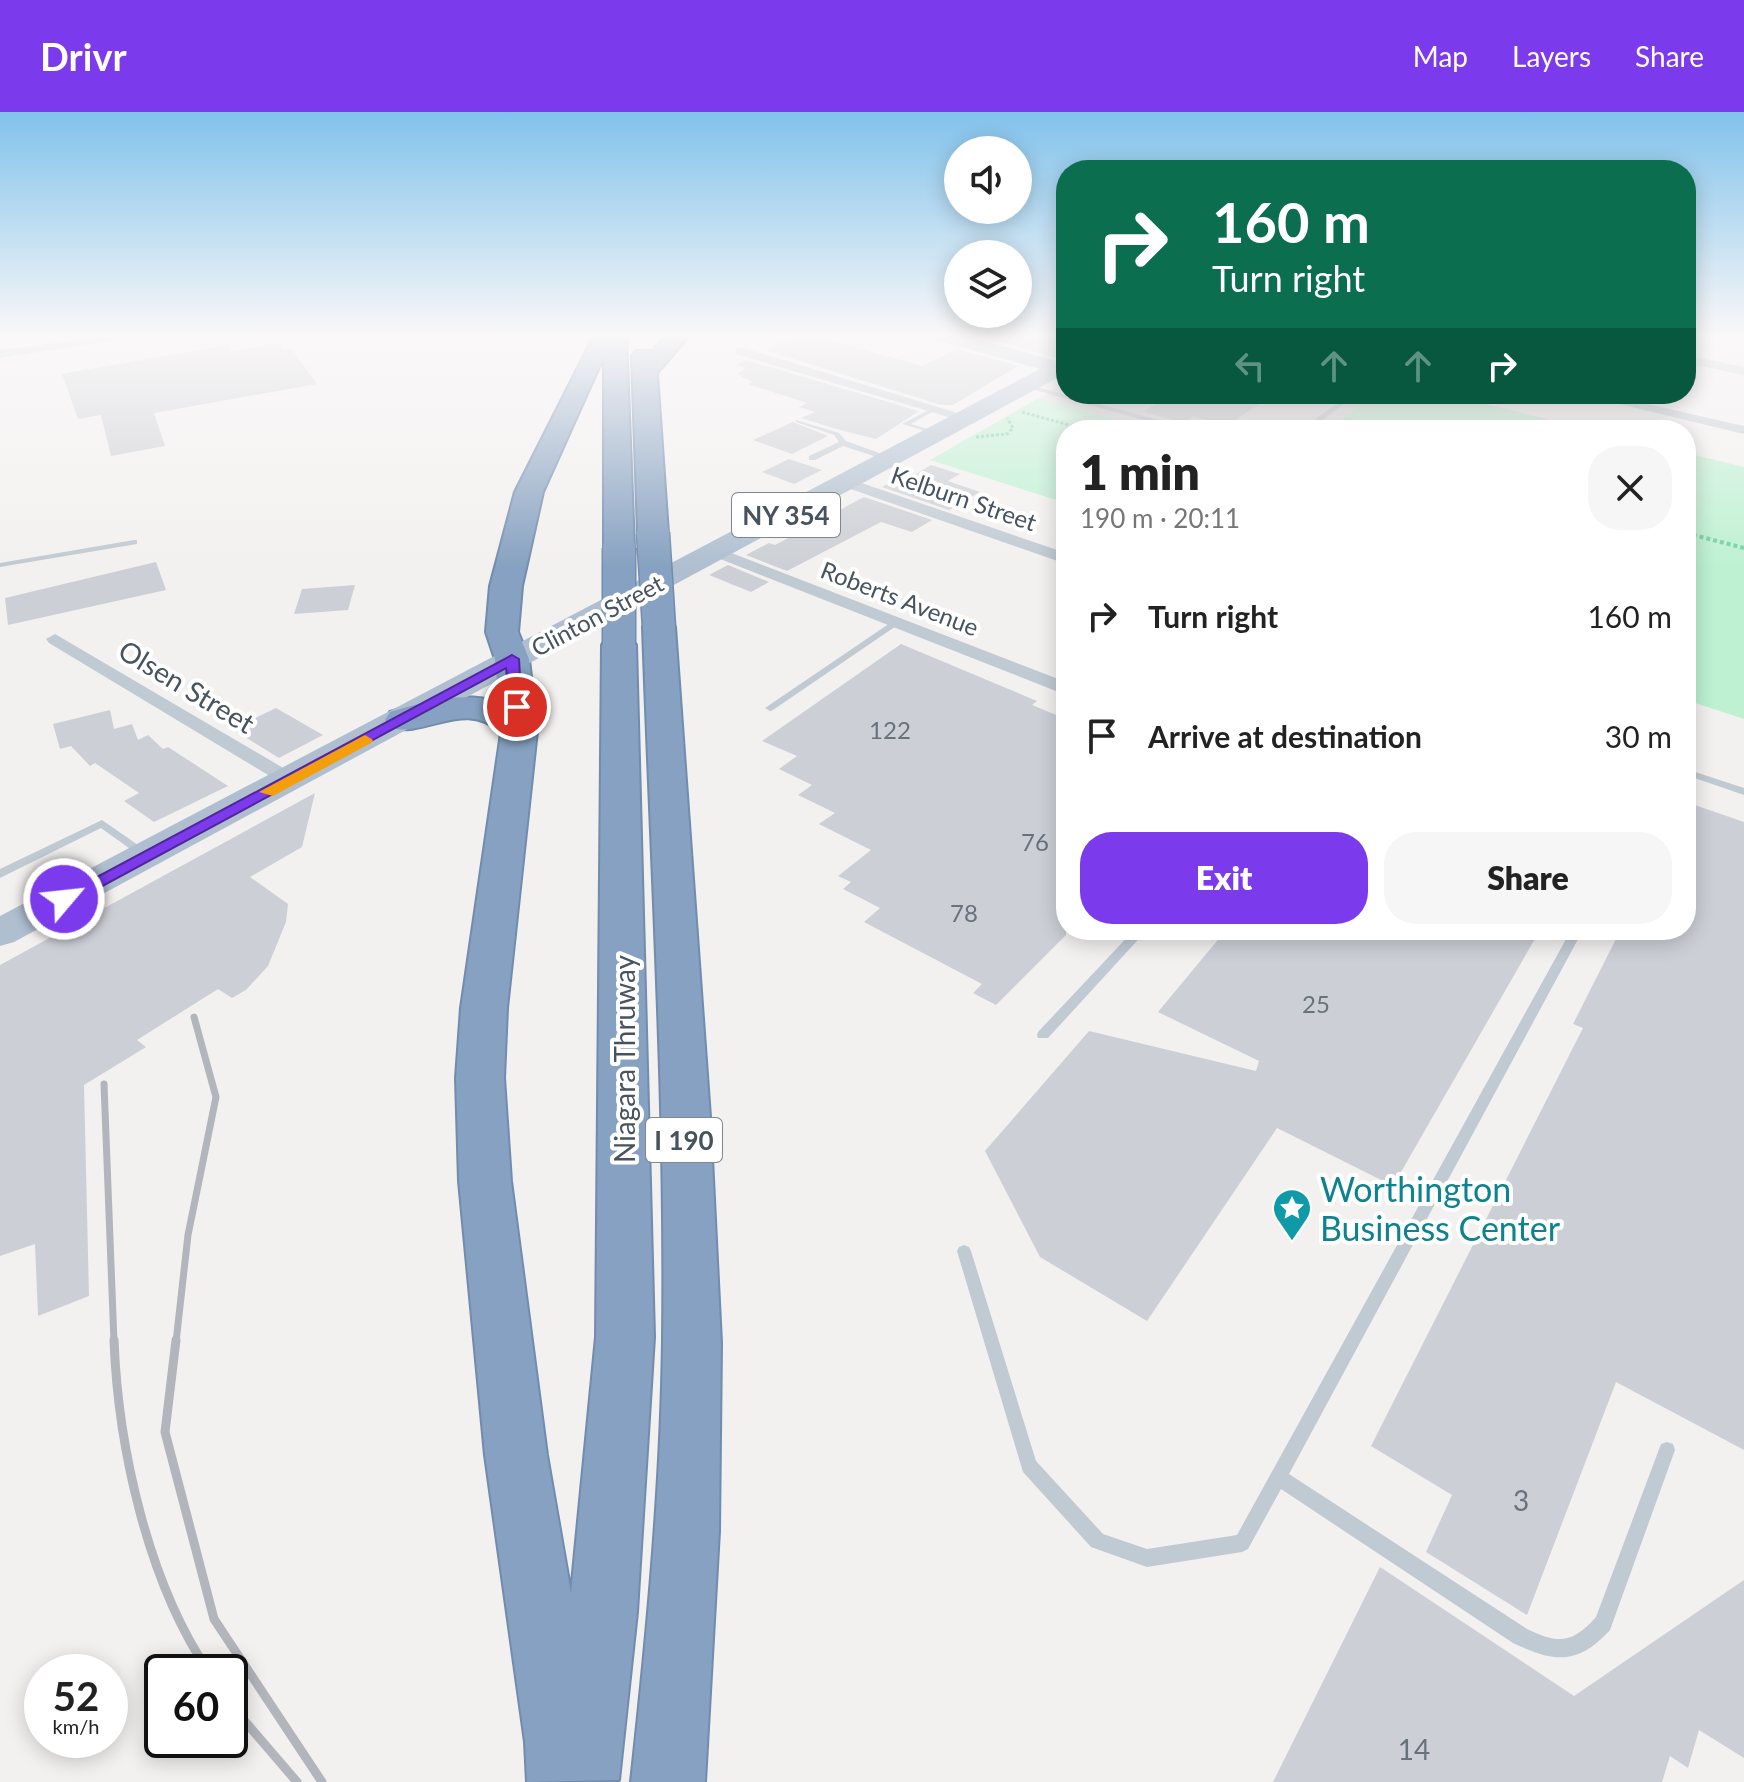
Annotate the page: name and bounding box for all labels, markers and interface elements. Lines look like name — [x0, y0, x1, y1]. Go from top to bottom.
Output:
text: Drivr — [40, 33, 127, 79]
text: Map — [1413, 39, 1468, 73]
text: Layers — [1512, 39, 1591, 73]
text: Share — [1635, 39, 1704, 73]
map controls — [944, 136, 1032, 328]
button: sound — [944, 136, 1032, 224]
text: 160 m — [1212, 188, 1370, 255]
icon: right — [1080, 192, 1184, 296]
button: layers — [944, 240, 1032, 328]
text: Turn right — [1212, 256, 1365, 300]
icon: left — [1228, 344, 1272, 388]
icon: ahead — [1312, 344, 1356, 388]
icon: ahead — [1396, 344, 1440, 388]
icon: right — [1480, 344, 1524, 388]
text: 1 min — [1080, 443, 1200, 500]
button: close — [1588, 446, 1672, 530]
street label: Kelburn Street — [888, 460, 1041, 537]
road number: NY 354 — [732, 493, 840, 537]
text: 190 m · 20:11 — [1080, 502, 1240, 534]
street label: Roberts Avenue — [817, 555, 983, 641]
street label: Clinton Street — [526, 568, 668, 662]
icon: right — [1080, 594, 1124, 638]
text: Turn right — [1148, 598, 1278, 634]
text: 160 m — [1587, 598, 1672, 634]
street label: Olsen Street — [113, 632, 261, 740]
pin — [483, 673, 551, 741]
icon: arrive — [495, 685, 539, 729]
icon: arrive — [1080, 714, 1124, 758]
house number: 122 — [869, 715, 911, 744]
text: Arrive at destination — [1148, 718, 1422, 754]
text: 30 m — [1605, 718, 1672, 754]
house number: 76 — [1021, 827, 1049, 856]
button: Exit — [1080, 832, 1368, 924]
button: Share — [1384, 832, 1672, 924]
position arrow — [22, 857, 106, 941]
house number: 78 — [950, 898, 978, 927]
street label: Niagara Thruway — [607, 954, 641, 1163]
house number: 25 — [1302, 989, 1330, 1018]
road number: I 190 — [646, 1118, 722, 1162]
place label: Worthington Business Center — [1320, 1168, 1561, 1248]
place icon: Worthington Business Center — [1271, 1187, 1313, 1242]
house number: 3 — [1513, 1483, 1529, 1517]
speed limit sign: 60 — [144, 1654, 248, 1758]
text: 52 — [53, 1672, 99, 1720]
text: km/h — [53, 1714, 99, 1738]
house number: 14 — [1398, 1732, 1430, 1766]

